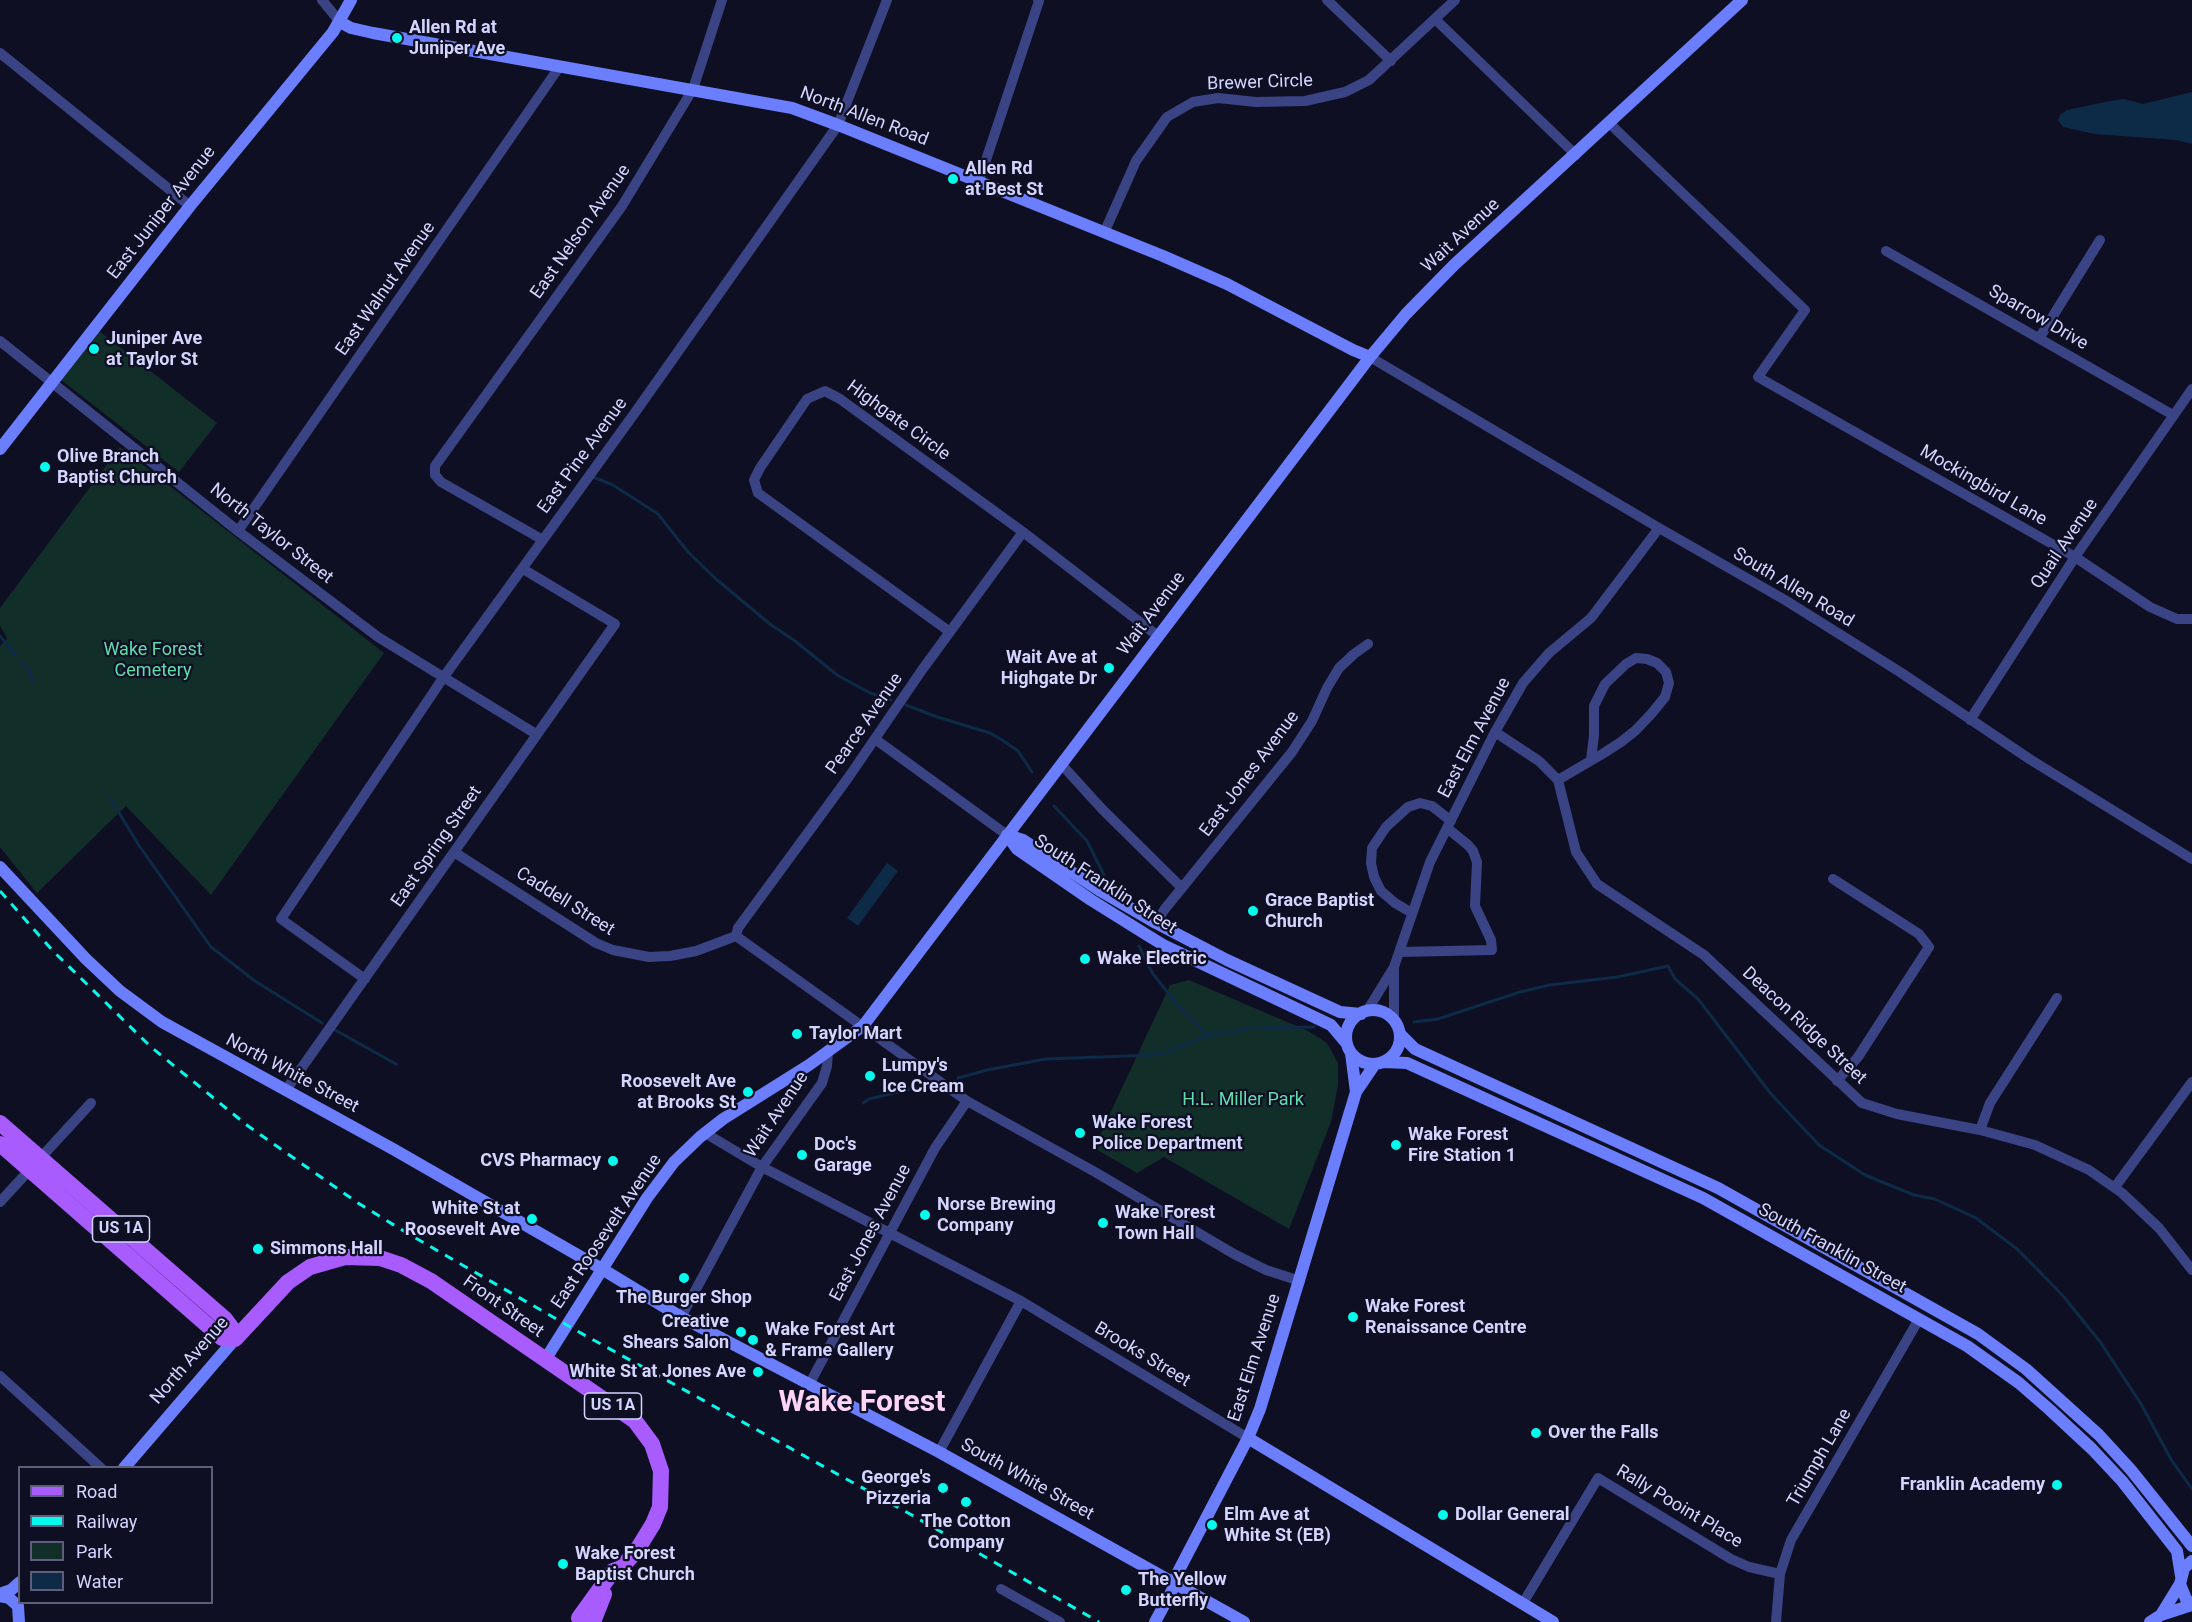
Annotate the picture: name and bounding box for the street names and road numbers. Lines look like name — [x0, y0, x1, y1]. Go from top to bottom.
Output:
street label: Brewer Circle — [1207, 70, 1313, 96]
street label: North Allen Road — [797, 83, 931, 151]
street label: East Juniper Avenue — [103, 142, 221, 284]
street label: East Nelson Avenue — [526, 161, 636, 303]
street label: Wait Avenue — [1417, 194, 1505, 278]
street label: East Walnut Avenue — [332, 218, 440, 360]
street label: Sparrow Drive — [1984, 281, 2092, 355]
street label: Highgate Circle — [842, 376, 954, 466]
street label: East Pine Avenue — [534, 394, 632, 518]
street label: Mockingbird Lane — [1916, 441, 2050, 531]
street label: North Taylor Street — [205, 479, 337, 589]
street label: Quail Avenue — [2027, 495, 2103, 593]
street label: South Allen Road — [1729, 543, 1857, 633]
street label: Wait Avenue — [1114, 568, 1190, 660]
street label: Pearce Avenue — [822, 669, 908, 779]
street label: East Elm Avenue — [1434, 674, 1516, 802]
street label: East Jones Avenue — [1196, 707, 1304, 841]
street label: East Spring Street — [387, 782, 487, 912]
street label: South Franklin Street — [1029, 831, 1181, 939]
street label: Caddell Street — [512, 863, 618, 941]
street label: Deacon Ridge Street — [1737, 963, 1871, 1089]
street label: North White Street — [222, 1030, 362, 1118]
street label: Wait Avenue — [740, 1068, 814, 1162]
street label: East Roosevelt Avenue — [547, 1151, 667, 1313]
street label: East Jones Avenue — [826, 1161, 916, 1305]
street label: South Franklin Street — [1754, 1199, 1910, 1299]
road number: US 1A — [92, 1216, 150, 1242]
street label: Front Street — [458, 1271, 548, 1343]
street label: East Elm Avenue — [1224, 1291, 1286, 1425]
street label: North Avenue — [146, 1313, 234, 1409]
street label: Brooks Street — [1090, 1318, 1194, 1392]
road number: US 1A — [584, 1393, 642, 1419]
street label: Triumph Lane — [1783, 1405, 1857, 1511]
street label: South White Street — [957, 1434, 1097, 1526]
street label: Rally Pooint Place — [1612, 1461, 1746, 1553]

